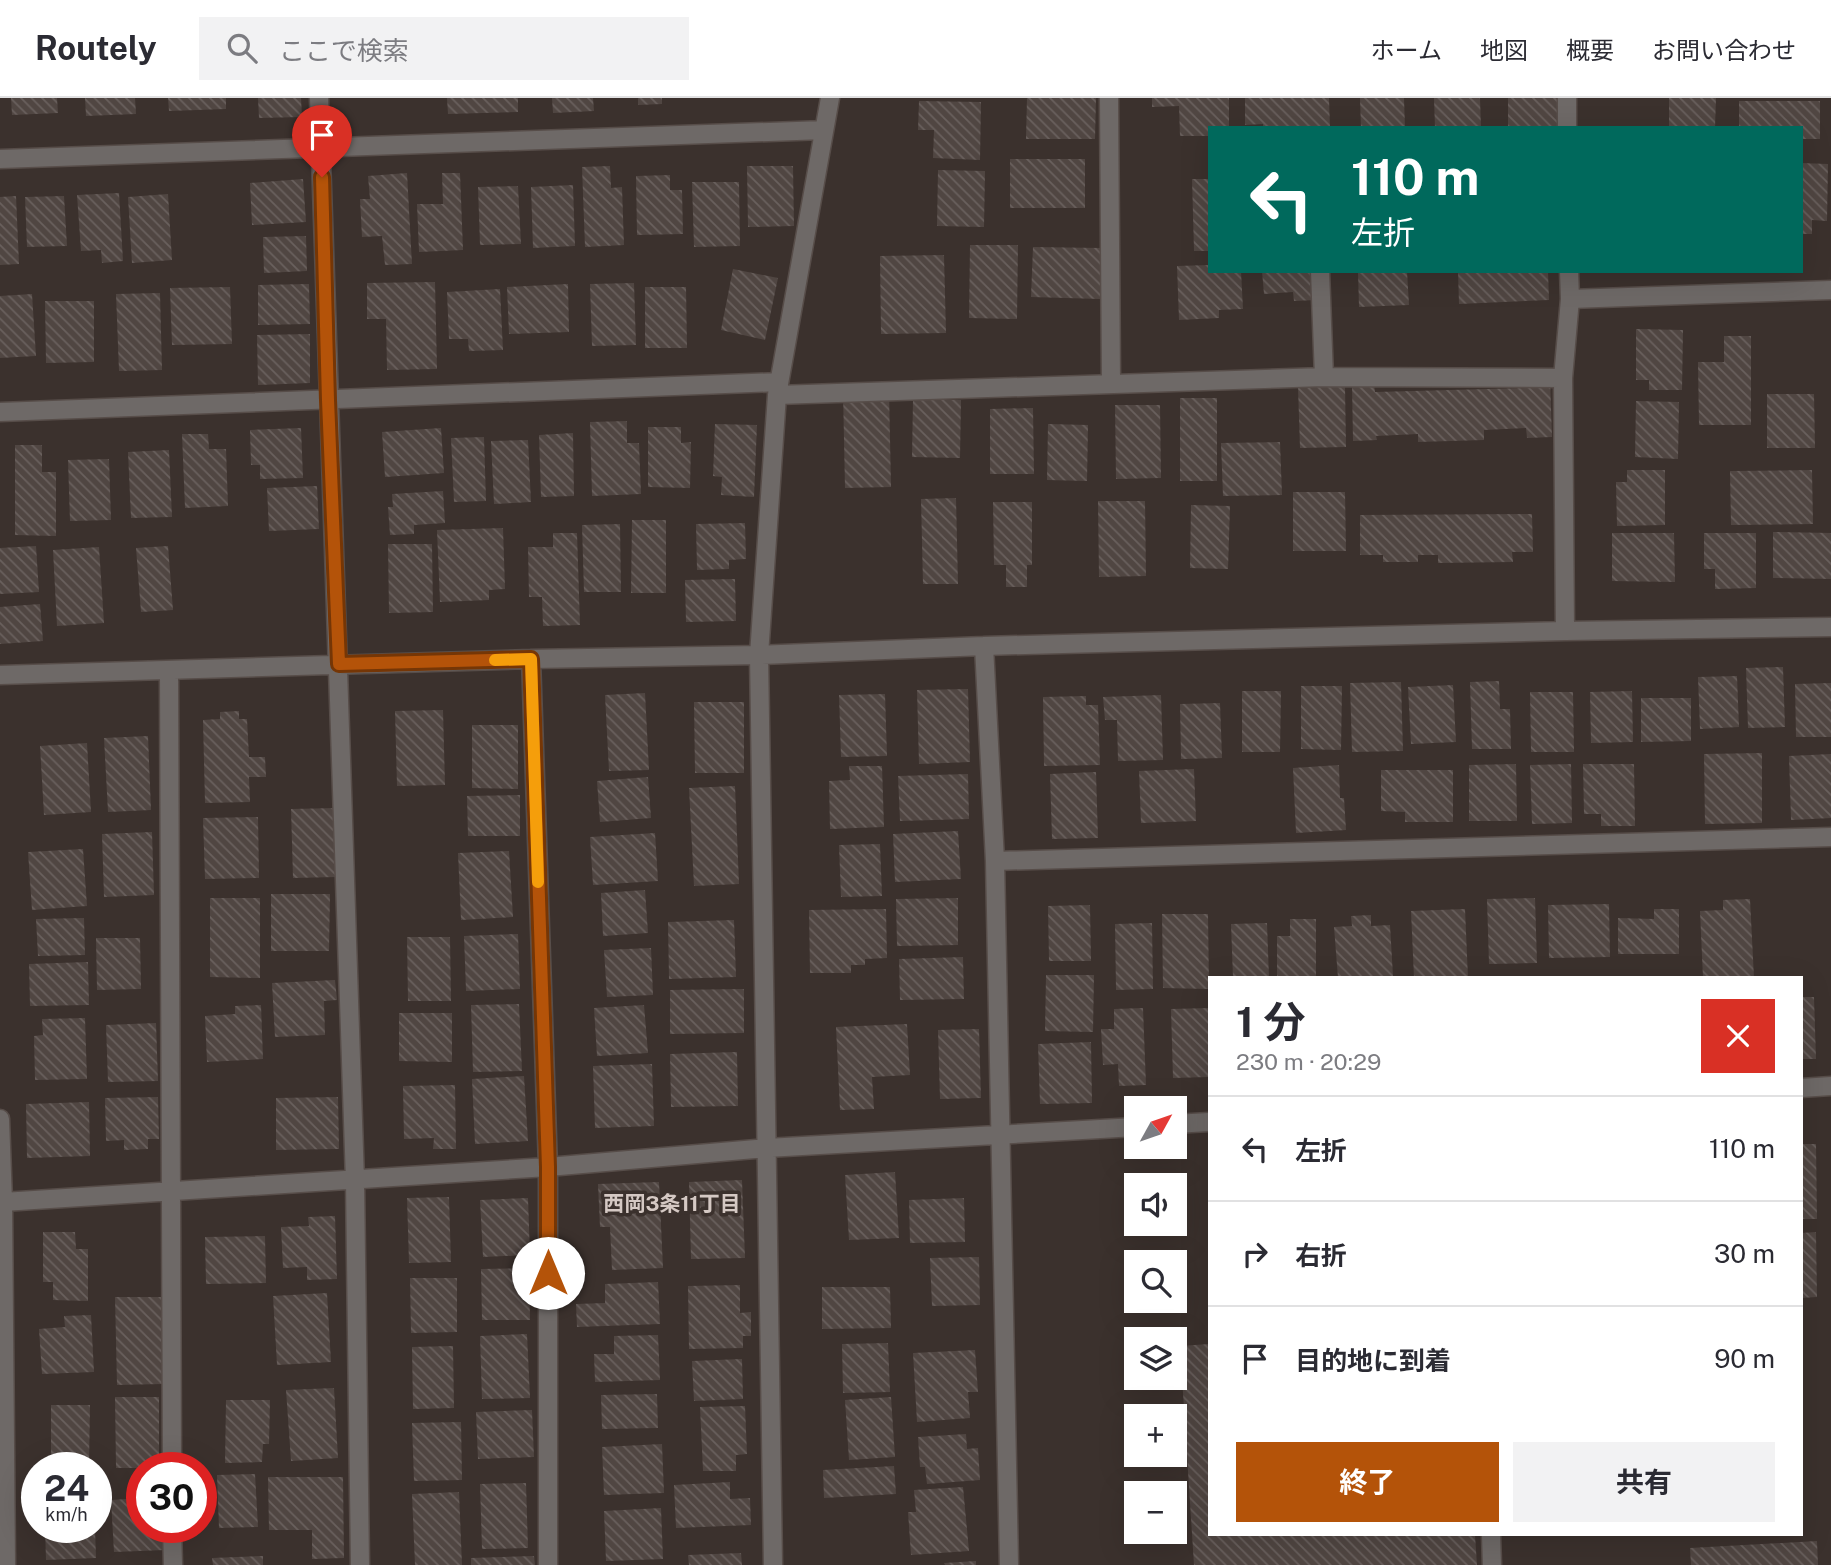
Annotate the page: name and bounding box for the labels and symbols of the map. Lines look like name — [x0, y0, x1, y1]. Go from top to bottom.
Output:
pin — [292, 105, 352, 177]
north arrow — [1124, 1096, 1186, 1158]
district label: 西岡3条11丁目 — [604, 1191, 740, 1216]
position arrow — [511, 1236, 585, 1310]
speed limit sign: 30 — [126, 1452, 217, 1543]

